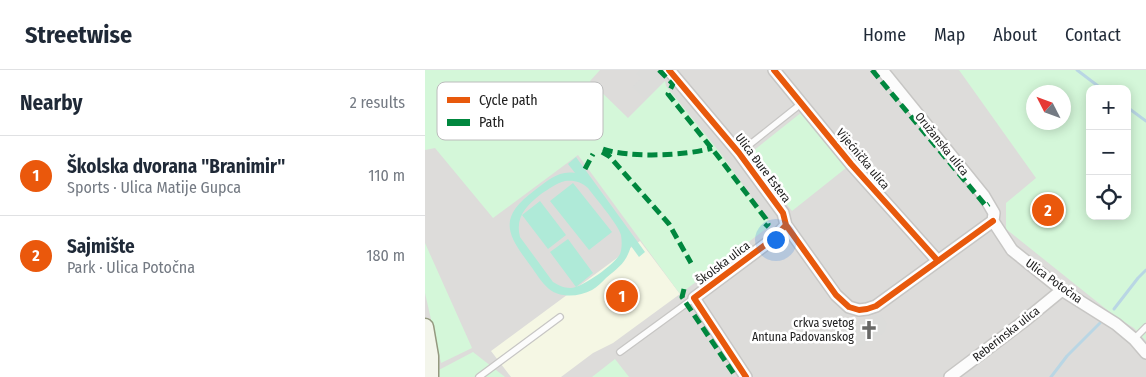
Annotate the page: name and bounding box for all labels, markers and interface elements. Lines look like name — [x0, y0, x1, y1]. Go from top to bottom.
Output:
text: Streetwise — [25, 21, 132, 49]
text: Home — [863, 24, 906, 46]
text: Map — [934, 24, 965, 46]
text: About — [993, 24, 1037, 46]
text: Contact — [1065, 24, 1121, 46]
legend — [437, 82, 603, 140]
north arrow — [1026, 85, 1071, 130]
map controls — [1086, 85, 1131, 220]
button: + — [1086, 85, 1131, 130]
text: Nearby — [20, 90, 82, 116]
text: Cycle path — [479, 92, 538, 109]
text: 2 results — [350, 93, 405, 112]
street label: Oružanska ulica — [912, 110, 972, 179]
text: Path — [479, 114, 504, 131]
street label: Vijećnička ulica — [833, 126, 893, 192]
button: − — [1086, 130, 1131, 175]
street label: Ulica Đure Estera — [732, 131, 794, 205]
text: Školska dvorana "Branimir" — [67, 155, 285, 178]
text: 1 — [33, 166, 39, 185]
text: 110 m — [368, 166, 405, 185]
button: locate — [1086, 175, 1131, 220]
text: Sports · Ulica Matije Gupca — [67, 178, 241, 197]
pin: 2 — [1032, 191, 1064, 229]
your location — [763, 227, 789, 253]
text: Sajmište — [67, 235, 135, 258]
street label: Školska ulica — [693, 237, 753, 288]
text: 2 — [32, 246, 40, 265]
text: 180 m — [366, 246, 405, 265]
street label: Ulica Potočna — [1023, 256, 1085, 306]
text: Park · Ulica Potočna — [67, 258, 195, 277]
pin: 1 — [606, 277, 638, 315]
street label: Reberinska ulica — [970, 304, 1042, 364]
place label: crkva svetog Antuna Padovanskog — [752, 316, 854, 344]
church icon: crkva svetog Antuna Padovanskog — [858, 319, 880, 341]

